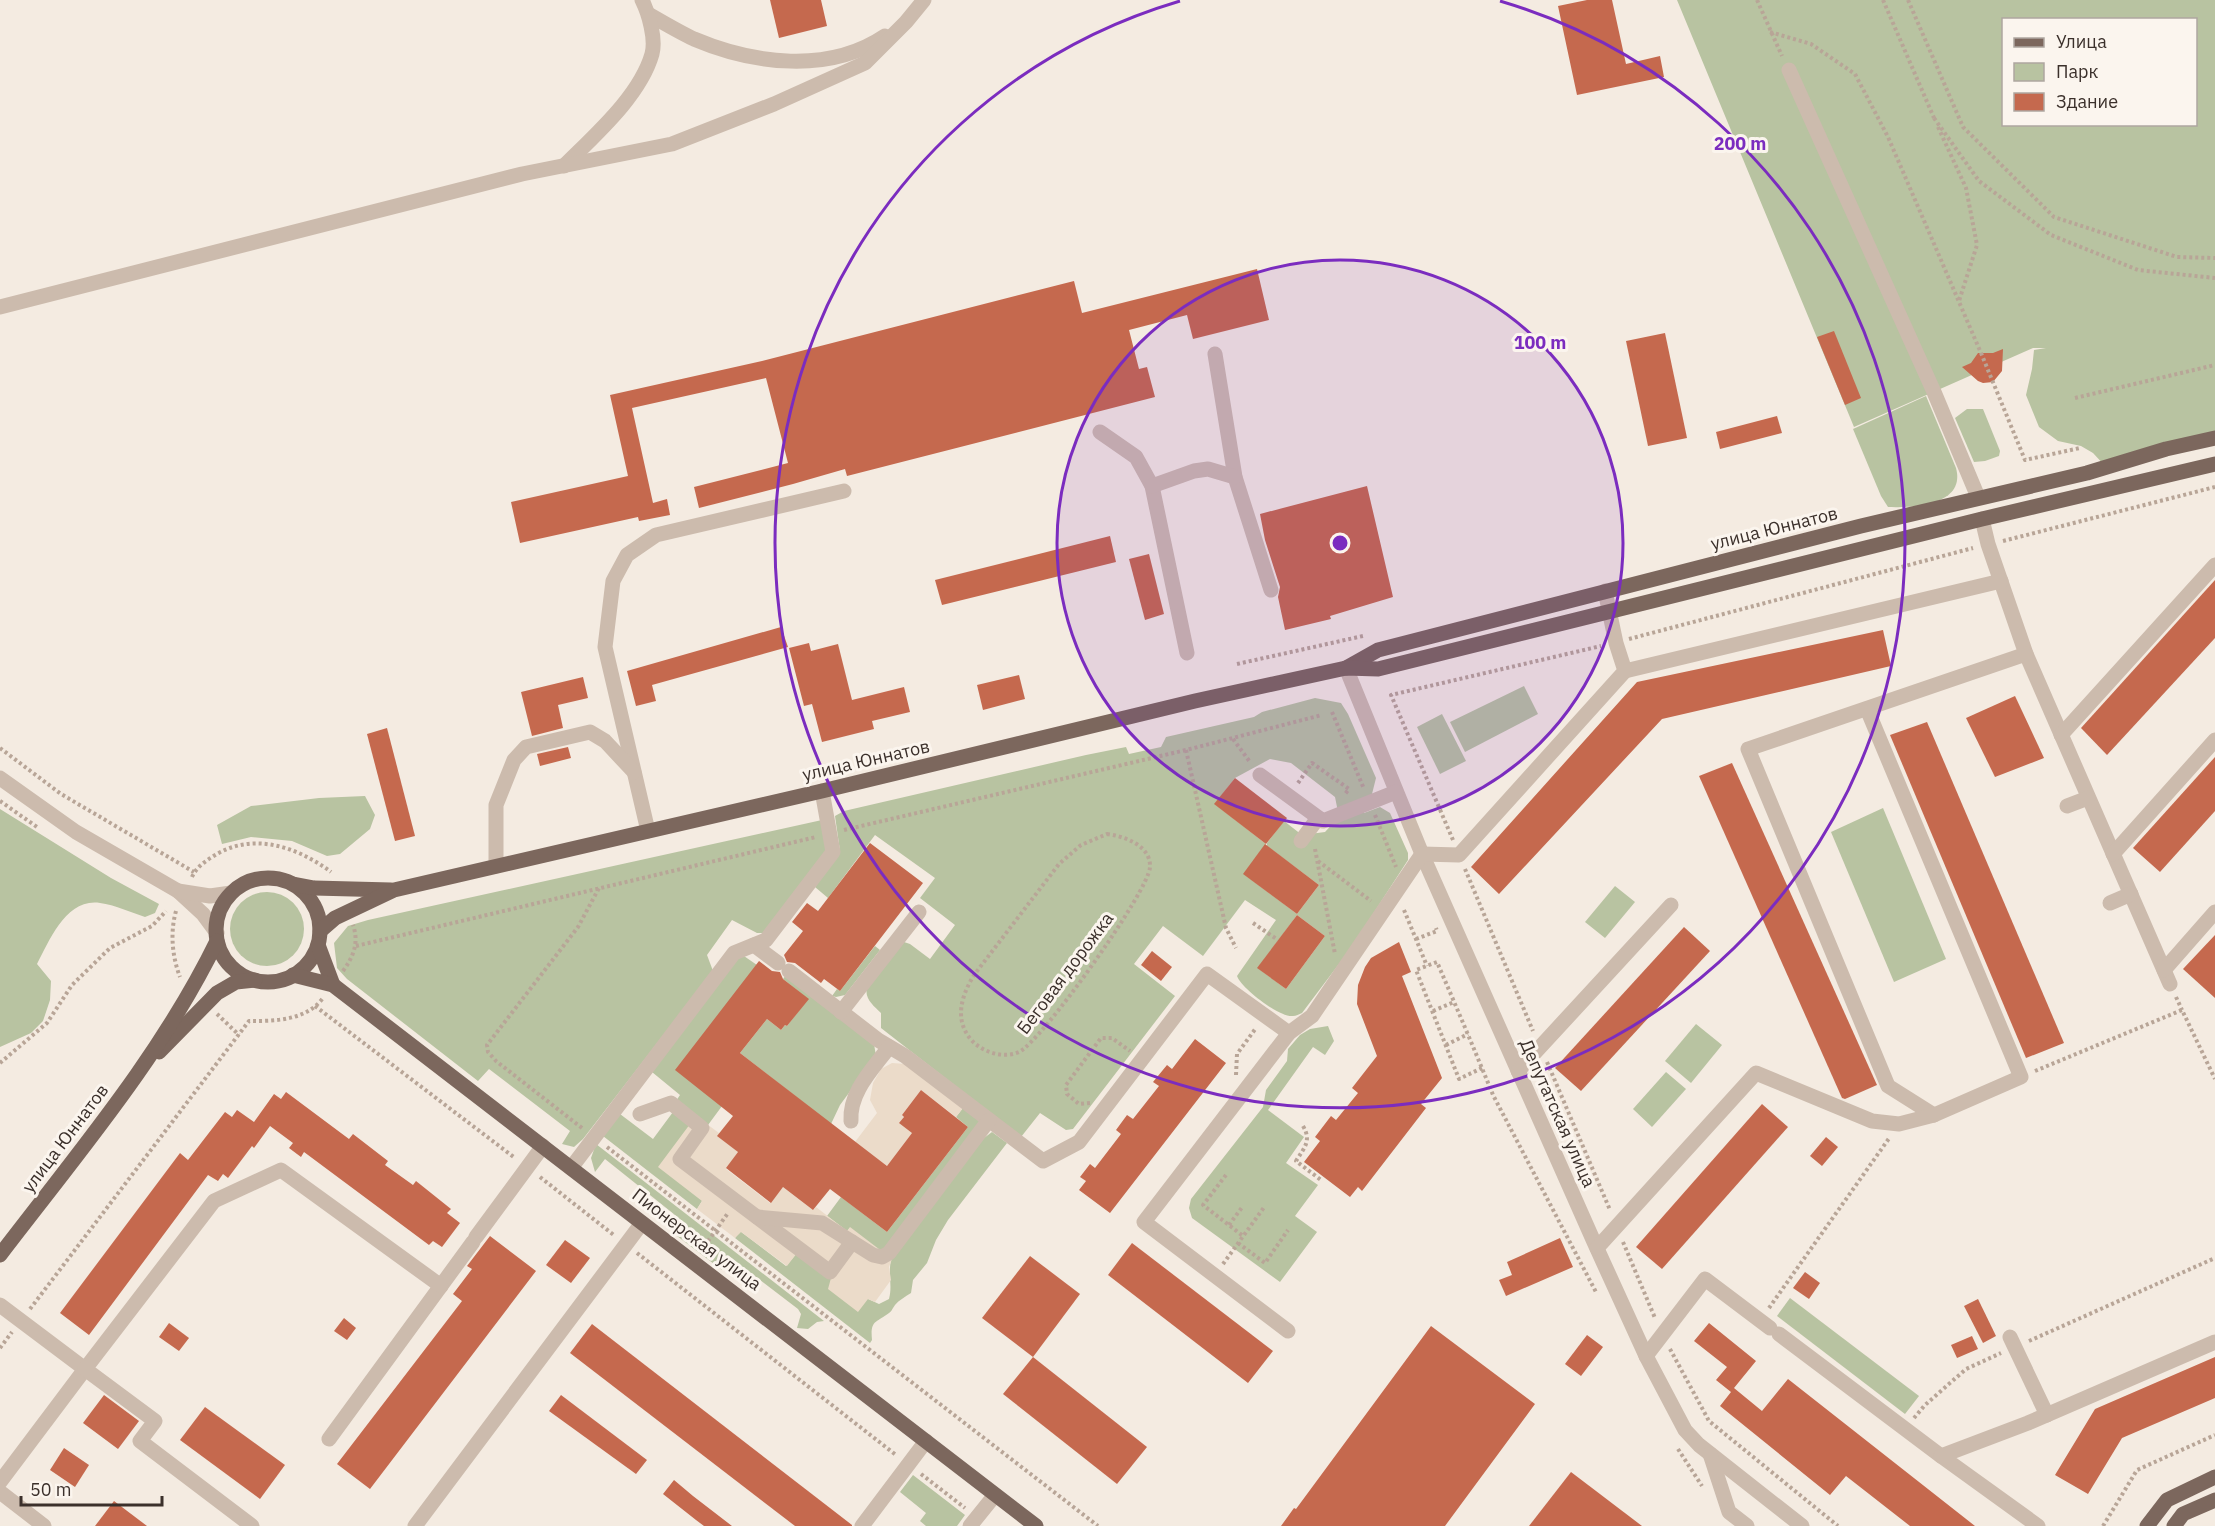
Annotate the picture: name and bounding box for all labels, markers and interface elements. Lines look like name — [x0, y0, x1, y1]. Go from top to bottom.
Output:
legend — [2002, 18, 2197, 126]
text: Улица — [2056, 30, 2107, 53]
text: Парк — [2056, 60, 2099, 83]
text: Здание — [2056, 90, 2118, 113]
text: 200 m — [1714, 132, 1766, 155]
text: 100 m — [1514, 331, 1566, 354]
street label: улица Юннатов — [1708, 501, 1840, 555]
centre of rings — [1330, 533, 1350, 553]
street label: улица Юннатов — [800, 734, 932, 786]
street label: Беговая дорожка — [1012, 907, 1119, 1038]
street label: Депутатская улица — [1515, 1035, 1601, 1191]
street label: улица Юннатов — [17, 1079, 113, 1197]
street label: Пионерская улица — [628, 1183, 767, 1295]
scale bar — [21, 1469, 162, 1507]
text: 50 m — [30, 1478, 72, 1501]

